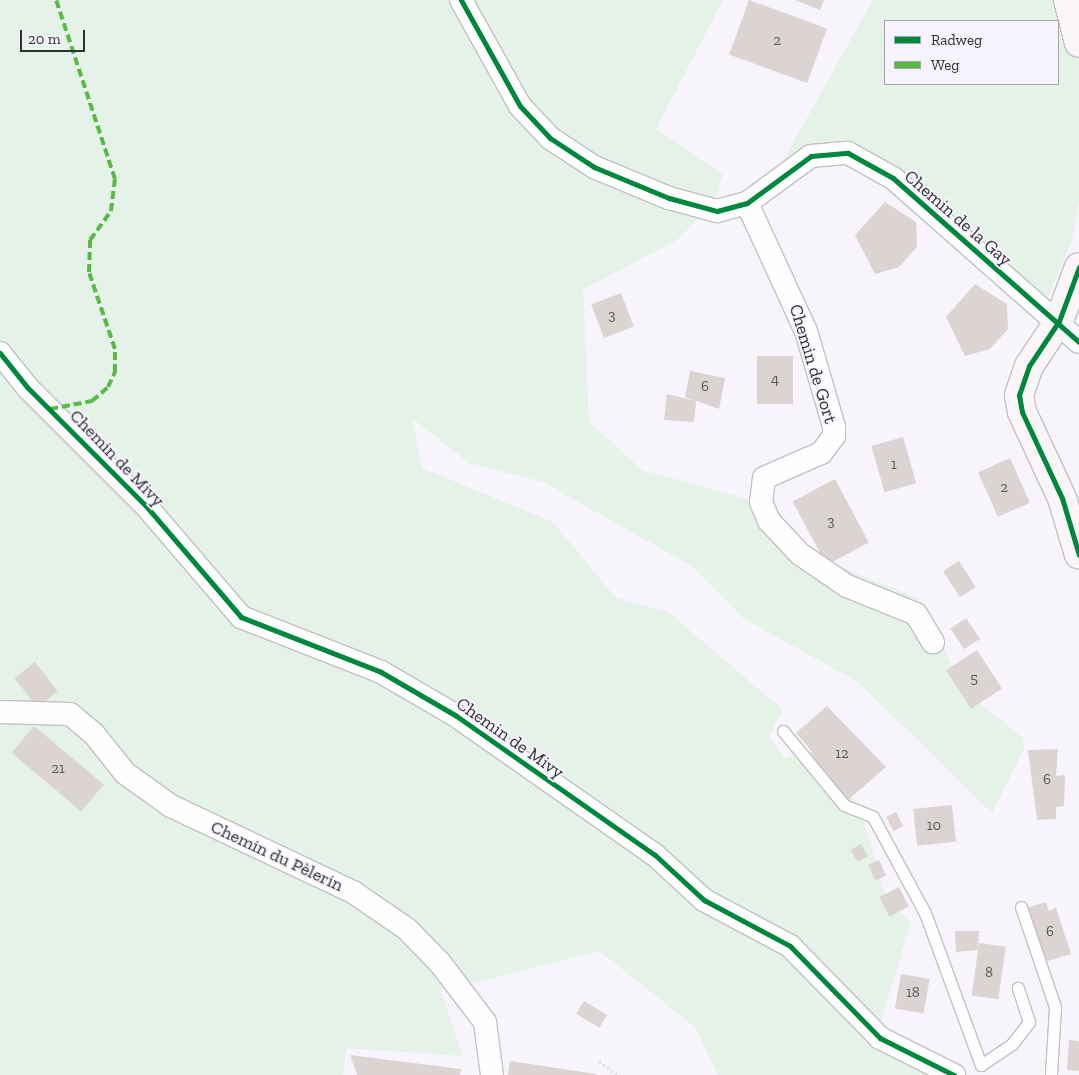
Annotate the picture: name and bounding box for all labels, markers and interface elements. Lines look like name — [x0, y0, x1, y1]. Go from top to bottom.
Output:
scale bar — [22, 20, 88, 52]
legend — [884, 20, 1059, 85]
text: 20 m — [28, 30, 61, 48]
text: Radweg — [931, 31, 982, 49]
house number: 2 — [773, 32, 781, 50]
text: Weg — [931, 56, 960, 74]
street label: Chemin de la Gay — [900, 166, 1016, 270]
street label: Chemin de Gort — [785, 302, 841, 426]
house number: 3 — [608, 307, 616, 325]
house number: 4 — [771, 371, 779, 389]
house number: 6 — [701, 378, 709, 396]
street label: Chemin de Mivy — [65, 405, 169, 511]
house number: 1 — [891, 456, 897, 474]
house number: 2 — [1000, 479, 1008, 497]
house number: 3 — [827, 513, 835, 531]
house number: 5 — [970, 670, 978, 688]
street label: Chemin de Mivy — [452, 693, 568, 783]
house number: 12 — [835, 745, 849, 763]
house number: 21 — [51, 760, 65, 778]
house number: 6 — [1043, 771, 1051, 789]
street label: Chemin du Pèlerin — [207, 816, 347, 896]
house number: 10 — [927, 817, 941, 835]
house number: 6 — [1046, 923, 1054, 941]
house number: 8 — [985, 964, 993, 982]
house number: 18 — [906, 984, 920, 1002]

